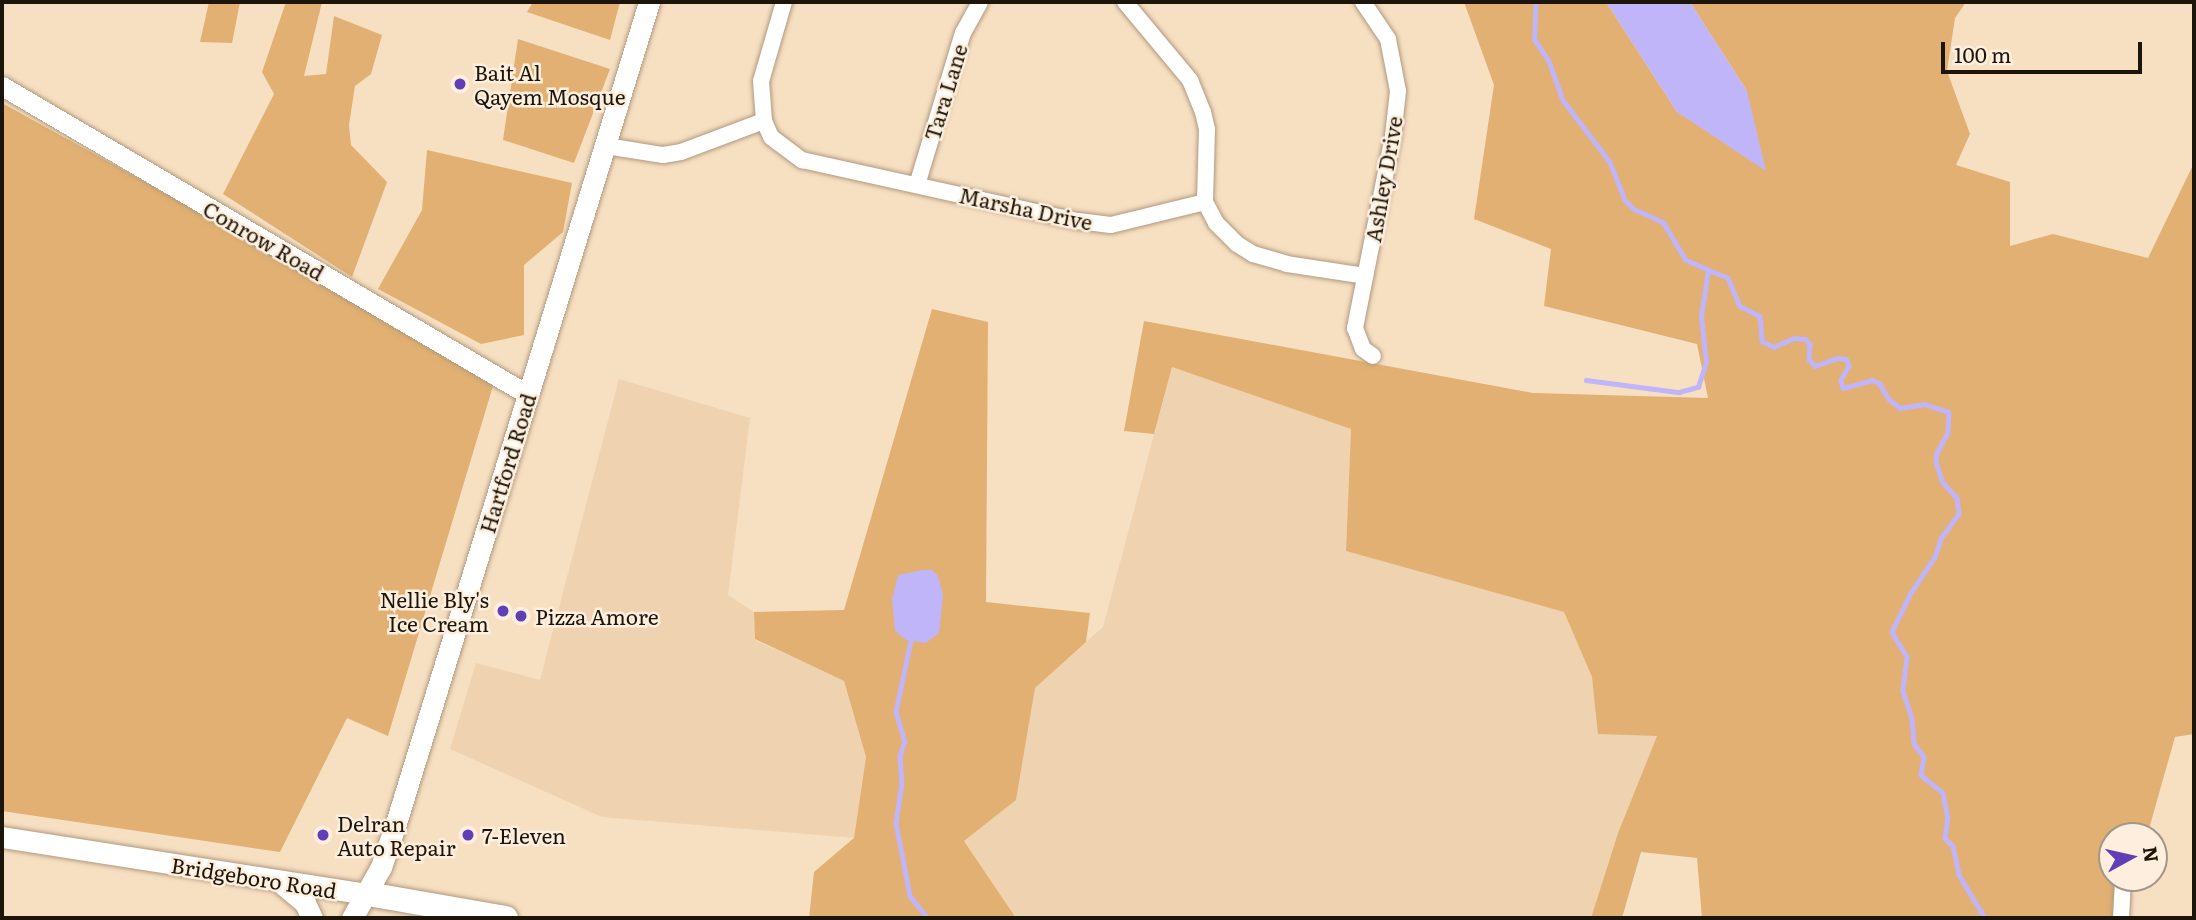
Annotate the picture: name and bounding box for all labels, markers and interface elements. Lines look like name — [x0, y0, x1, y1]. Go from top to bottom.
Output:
scale bar — [1944, 28, 2145, 72]
text: 100 m — [1954, 38, 2011, 69]
street label: Tara Lane — [918, 41, 972, 143]
place label: Bait Al Qayem Mosque — [474, 59, 626, 109]
marker: Bait Al Qayem Mosque — [452, 76, 468, 92]
street label: Ashley Drive — [1360, 114, 1406, 244]
street label: Marsha Drive — [957, 182, 1095, 234]
street label: Conrow Road — [199, 195, 329, 285]
street label: Hartford Road — [474, 390, 540, 536]
place label: Nellie Bly's Ice Cream — [380, 586, 489, 636]
marker: Nellie Bly's Ice Cream — [495, 603, 511, 619]
place label: Pizza Amore — [535, 603, 659, 629]
marker: Pizza Amore — [513, 608, 529, 624]
place label: Delran Auto Repair — [337, 810, 456, 860]
place label: 7-Eleven — [482, 822, 566, 848]
north arrow — [2098, 822, 2168, 892]
marker: Delran Auto Repair — [315, 827, 331, 843]
marker: 7-Eleven — [460, 827, 476, 843]
text: N — [2137, 845, 2167, 864]
street label: Bridgeboro Road — [169, 851, 339, 903]

